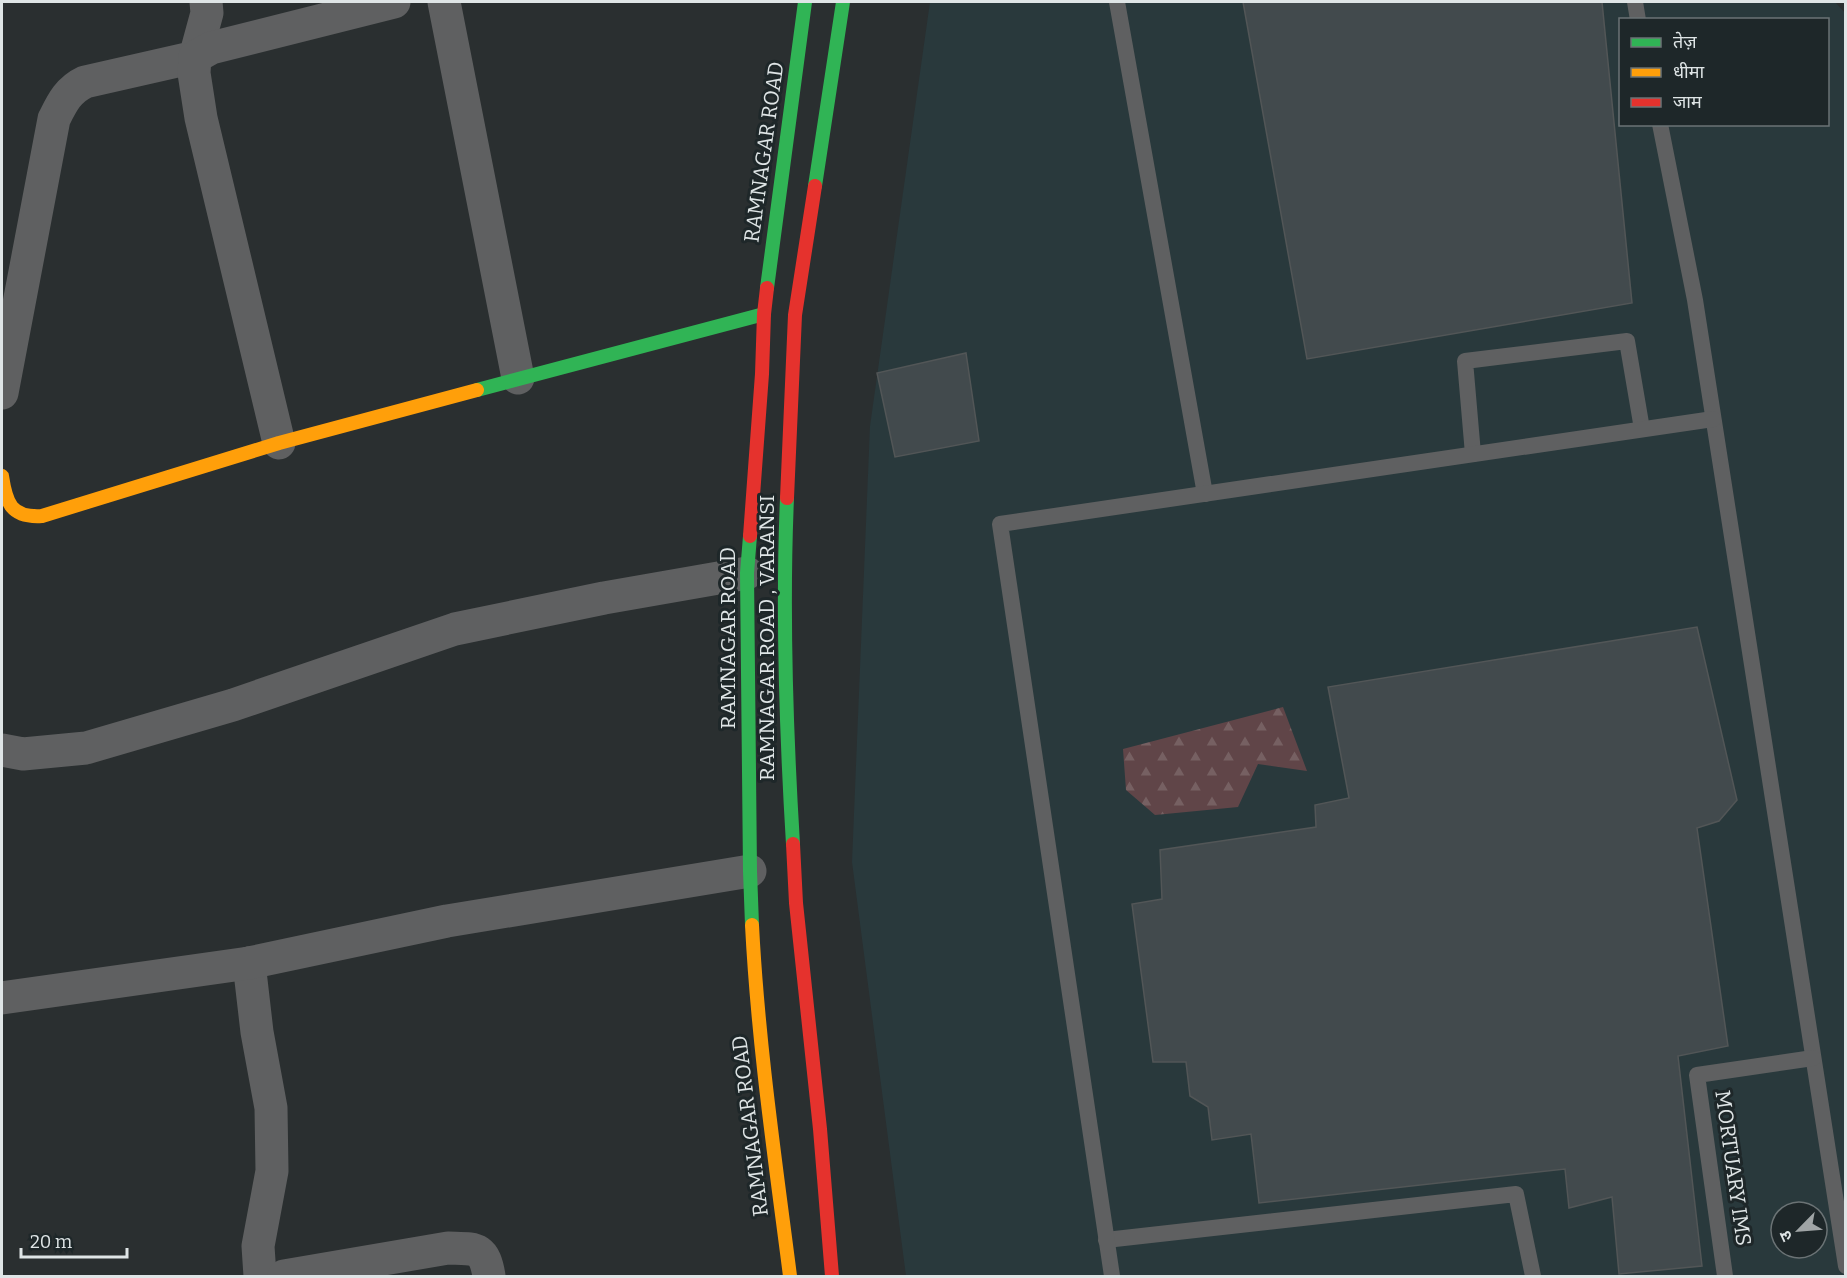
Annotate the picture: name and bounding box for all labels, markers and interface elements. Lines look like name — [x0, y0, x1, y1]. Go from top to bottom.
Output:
legend — [1619, 18, 1829, 126]
text: तेज़ — [1673, 31, 1697, 53]
street label: RAMNAGAR ROAD — [738, 60, 790, 244]
text: धीमा — [1673, 61, 1704, 83]
text: जाम — [1673, 91, 1703, 113]
street label: RAMNAGAR ROAD , VARANSI — [754, 495, 780, 781]
street label: RAMNAGAR ROAD — [715, 547, 741, 729]
street label: RAMNAGAR ROAD — [726, 1034, 774, 1218]
street label: MORTUARY IMS — [1709, 1088, 1757, 1248]
north arrow — [1769, 1200, 1829, 1260]
scale bar — [21, 1221, 128, 1259]
text: उ — [1775, 1227, 1796, 1244]
text: 20 m — [30, 1231, 72, 1253]

